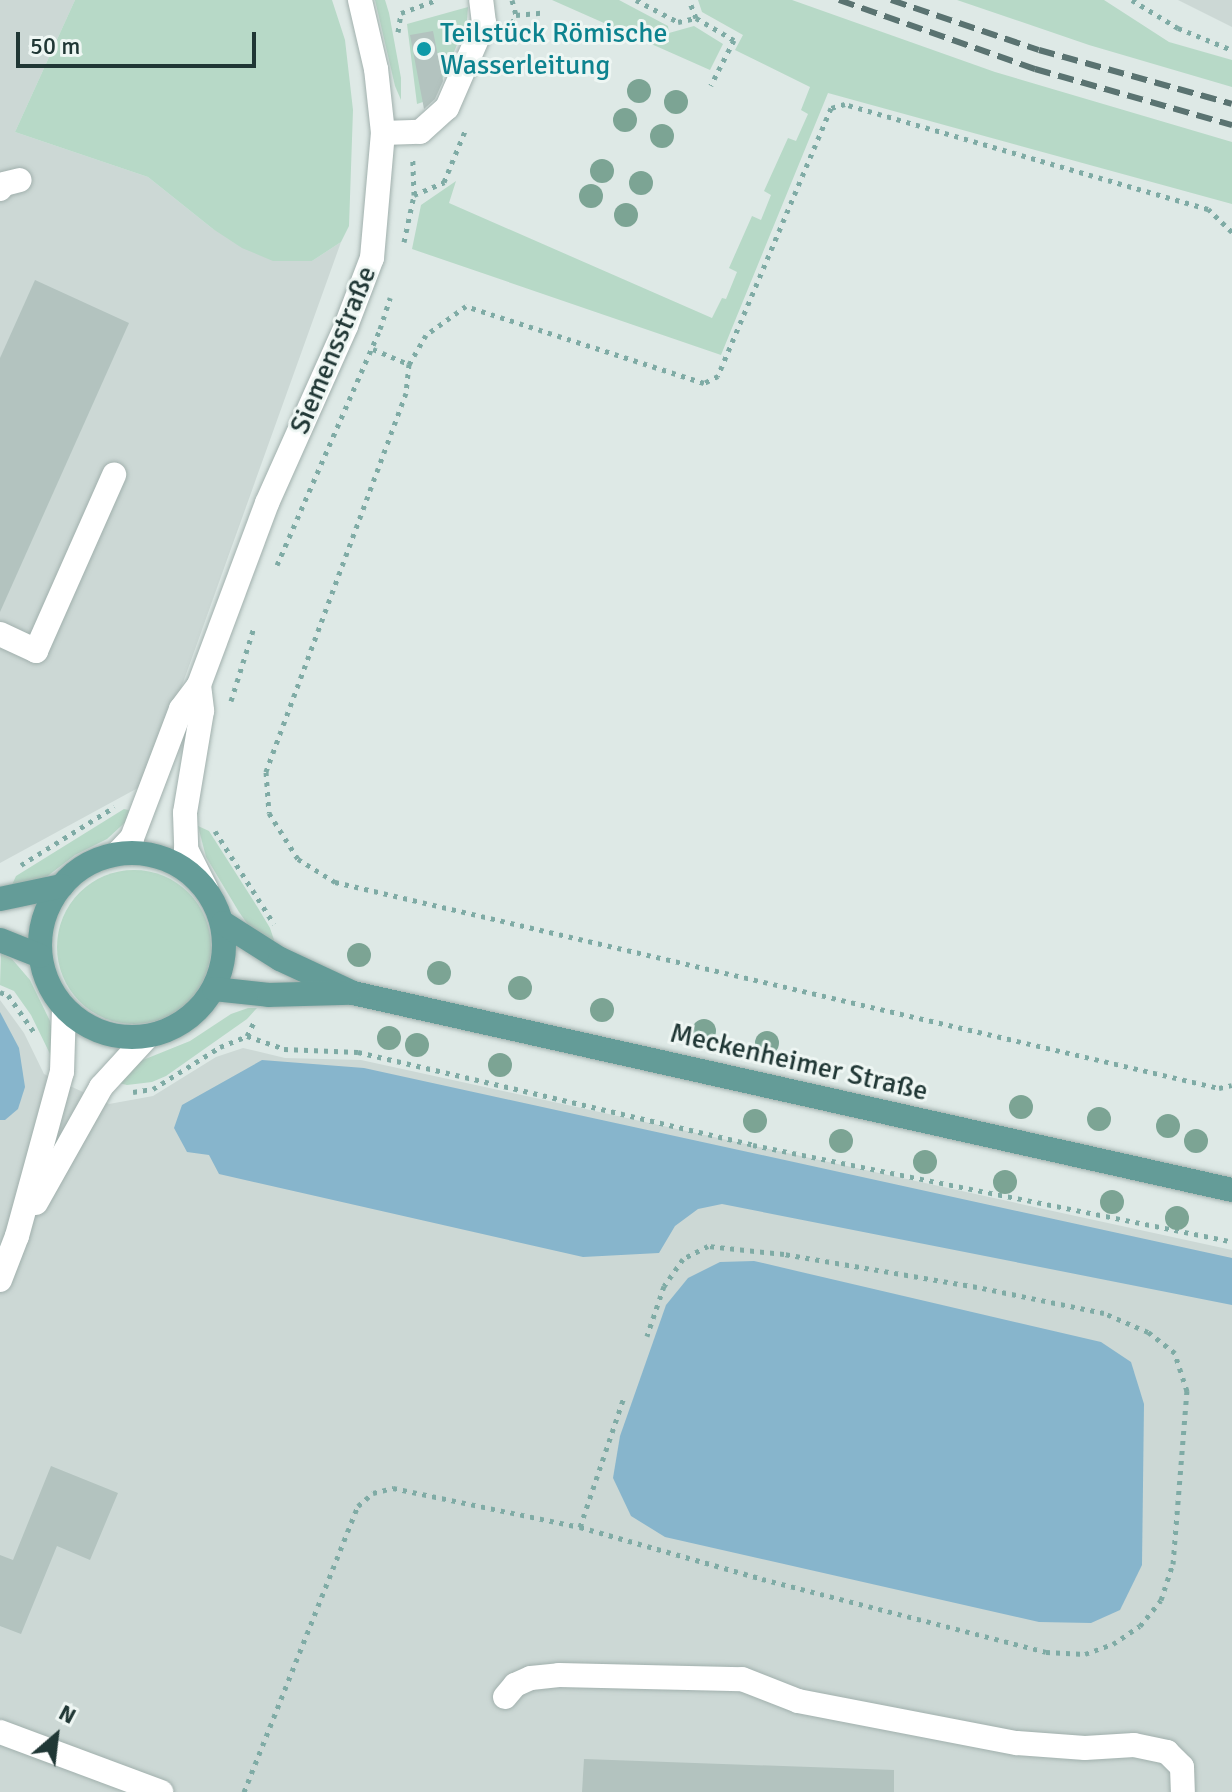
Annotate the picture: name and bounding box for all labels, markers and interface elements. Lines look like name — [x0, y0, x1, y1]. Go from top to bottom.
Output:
scale bar — [20, 16, 260, 66]
place label: Teilstück Römische Wasserleitung — [440, 16, 668, 82]
text: 50 m — [30, 31, 80, 61]
marker: Teilstück Römische Wasserleitung — [415, 40, 433, 58]
street label: Siemensstraße — [283, 261, 383, 439]
street label: Meckenheimer Straße — [667, 1016, 931, 1108]
north arrow — [16, 1696, 96, 1776]
text: N — [54, 1699, 81, 1730]

